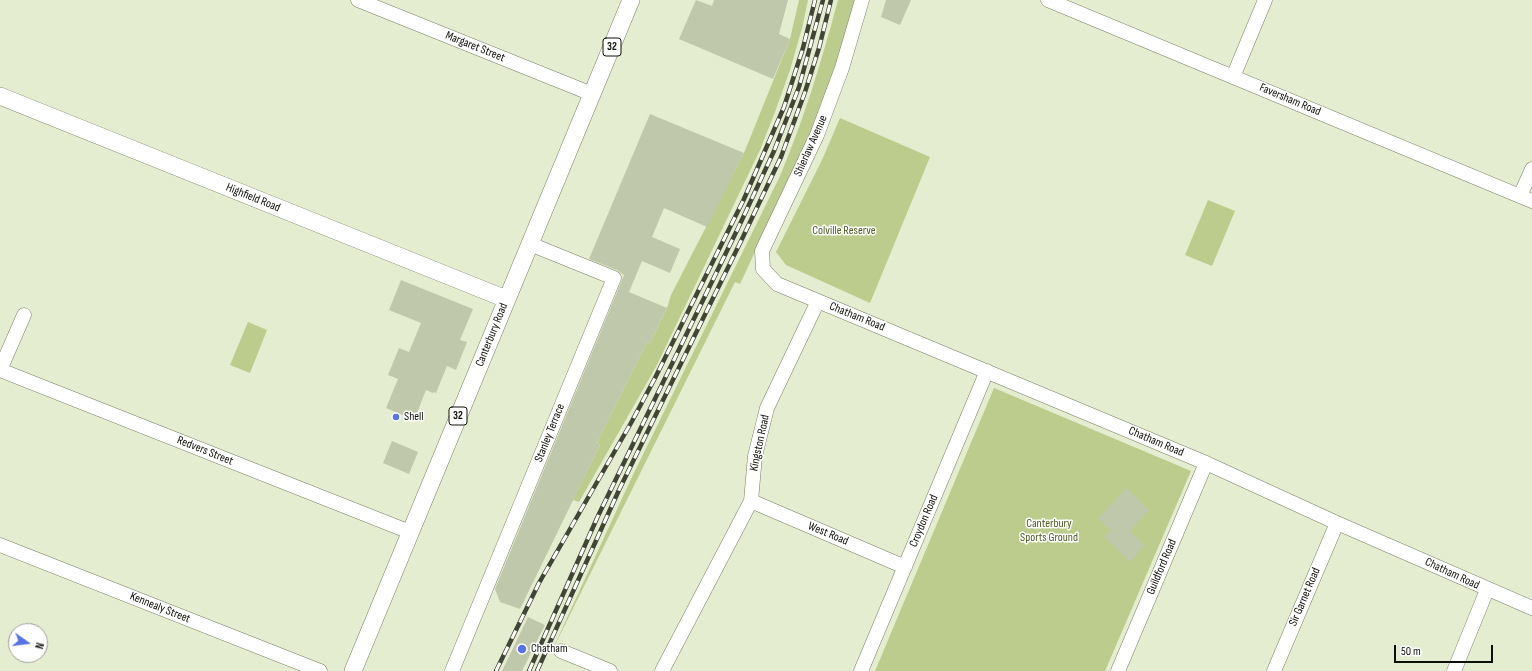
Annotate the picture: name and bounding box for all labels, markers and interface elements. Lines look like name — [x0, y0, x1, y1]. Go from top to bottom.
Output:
street label: Margaret Street — [443, 29, 507, 65]
road number: 32 — [603, 38, 621, 56]
street label: Faversham Road — [1257, 81, 1323, 119]
street label: Shierlaw Avenue — [791, 113, 831, 179]
street label: Highfield Road — [224, 181, 282, 215]
park label: Colville Reserve — [812, 224, 876, 238]
street label: Chatham Road — [827, 299, 887, 335]
street label: Canterbury Road — [473, 301, 511, 369]
street label: Stanley Terrace — [532, 402, 568, 464]
road number: 32 — [449, 407, 467, 425]
place label: Shell — [404, 410, 424, 424]
marker: Shell — [391, 412, 401, 422]
street label: Kingston Road — [747, 413, 773, 473]
street label: Chatham Road — [1126, 424, 1186, 460]
street label: Redvers Street — [175, 433, 235, 469]
street label: Croydon Road — [907, 493, 941, 549]
park label: Canterbury Sports Ground — [1020, 517, 1078, 545]
street label: West Road — [806, 519, 850, 549]
street label: Guildford Road — [1144, 537, 1180, 597]
street label: Chatham Road — [1422, 555, 1482, 593]
street label: Sir Garnet Road — [1286, 566, 1324, 628]
street label: Kennealy Street — [128, 589, 192, 627]
north arrow — [8, 623, 48, 663]
scale bar — [1396, 637, 1495, 663]
text: N — [32, 641, 46, 650]
place label: Chatham — [531, 642, 568, 656]
marker: Chatham — [516, 643, 528, 655]
text: 50 m — [1401, 644, 1421, 659]

